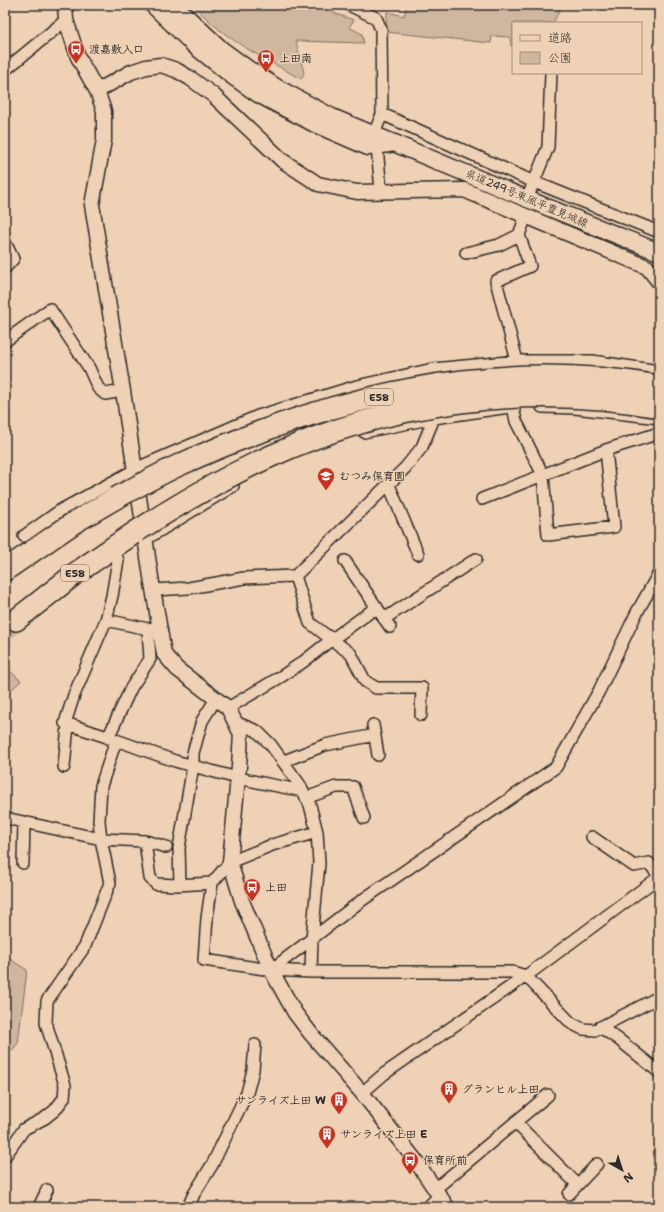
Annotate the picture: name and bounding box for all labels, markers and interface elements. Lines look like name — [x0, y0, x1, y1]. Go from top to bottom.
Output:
legend — [512, 22, 642, 74]
text: 道路 — [548, 30, 572, 46]
bus stop icon: 渡嘉敷入口 — [66, 39, 86, 64]
place label: 渡嘉敷入口 — [89, 42, 144, 57]
bus stop icon: 上田南 — [256, 48, 276, 73]
text: 公園 — [548, 50, 572, 66]
place label: 上田南 — [279, 51, 312, 66]
street label: 県道249号東風平豊見城線 — [463, 166, 590, 231]
road number: E58 — [365, 389, 393, 405]
school or university icon: むつみ保育園 — [316, 466, 336, 491]
place label: むつみ保育園 — [339, 469, 405, 484]
road number: E58 — [61, 565, 89, 581]
bus stop icon: 上田 — [242, 877, 262, 902]
place label: 上田 — [265, 880, 287, 895]
building icon: グランヒル上田 — [439, 1079, 459, 1104]
place label: グランヒル上田 — [462, 1082, 539, 1097]
building icon: サンライズ上田 W — [329, 1090, 349, 1115]
place label: サンライズ上田 W — [235, 1093, 326, 1108]
building icon: サンライズ上田 E — [317, 1124, 337, 1149]
place label: サンライズ上田 E — [340, 1127, 427, 1142]
bus stop icon: 保育所前 — [400, 1150, 420, 1175]
north arrow — [602, 1150, 642, 1190]
place label: 保育所前 — [423, 1153, 467, 1168]
text: N — [620, 1169, 636, 1186]

